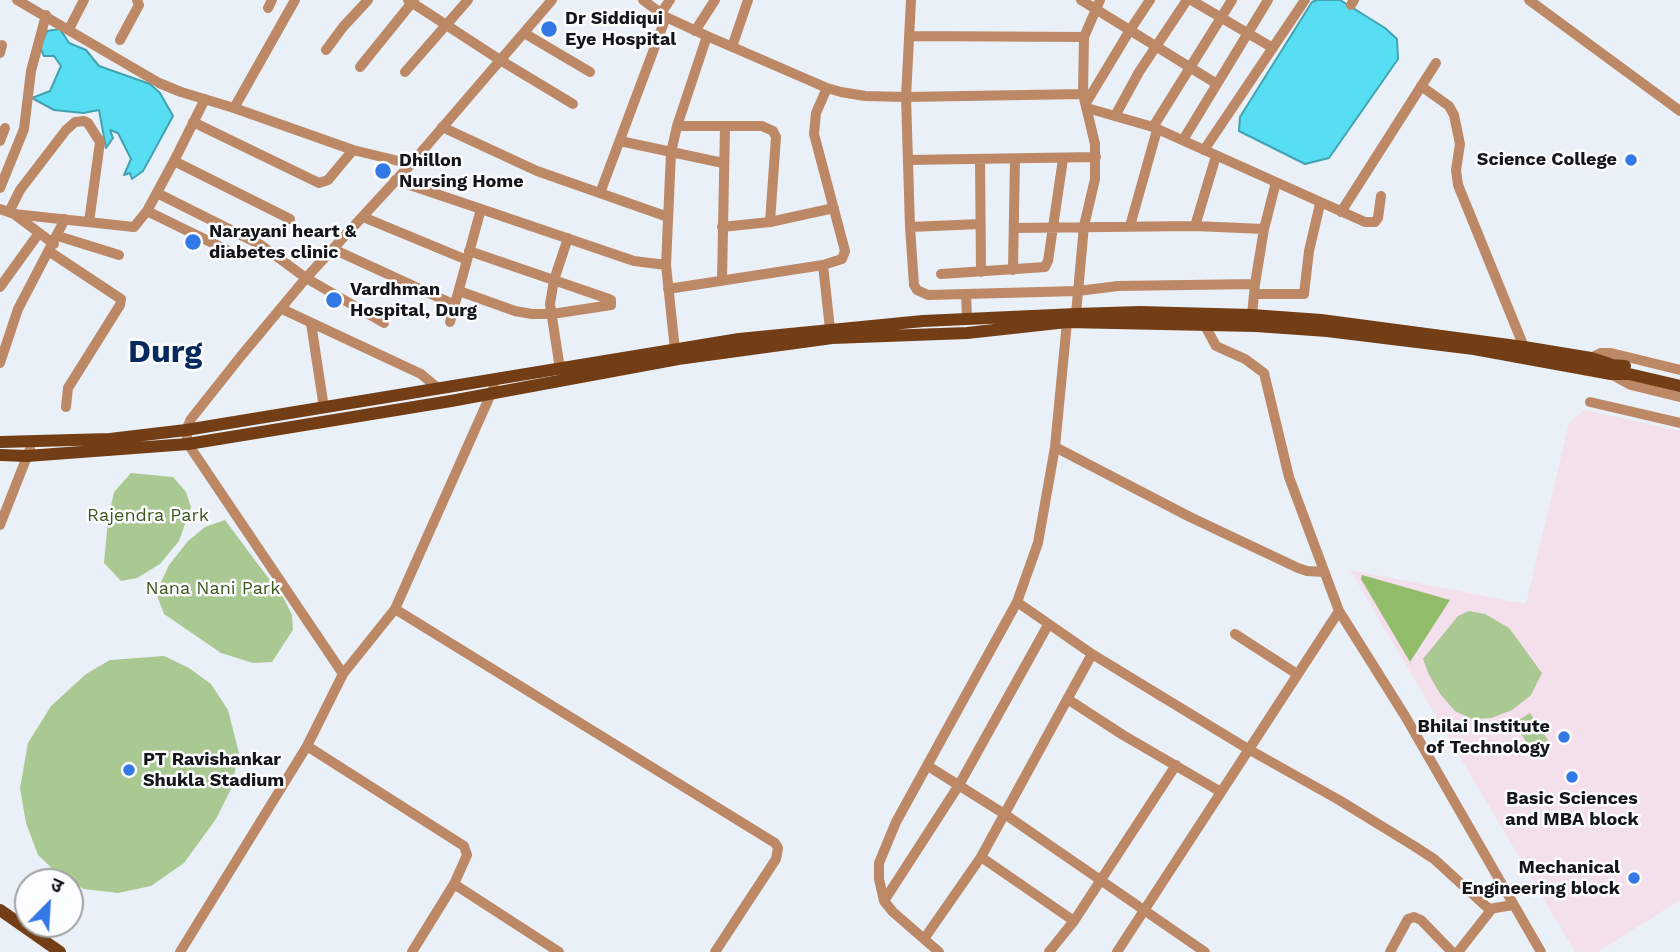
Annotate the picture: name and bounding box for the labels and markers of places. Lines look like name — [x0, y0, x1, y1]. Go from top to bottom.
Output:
place label: Dr Siddiqui Eye Hospital — [565, 8, 676, 50]
marker: Dr Siddiqui Eye Hospital — [539, 19, 559, 39]
place label: Science College — [1477, 149, 1617, 171]
place label: Dhillon Nursing Home — [399, 150, 524, 192]
marker: Science College — [1623, 152, 1639, 168]
marker: Dhillon Nursing Home — [373, 161, 393, 181]
place label: Narayani heart & diabetes clinic — [209, 221, 356, 264]
marker: Narayani heart & diabetes clinic — [183, 232, 203, 252]
place label: Vardhman Hospital, Durg — [350, 279, 477, 322]
marker: Vardhman Hospital, Durg — [324, 290, 344, 310]
place label: Bhilai Institute of Technology — [1418, 716, 1550, 758]
marker: Bhilai Institute of Technology — [1556, 729, 1572, 745]
place label: PT Ravishankar Shukla Stadium — [143, 749, 284, 792]
marker: PT Ravishankar Shukla Stadium — [121, 762, 137, 778]
marker: Basic Sciences and MBA block — [1564, 769, 1580, 785]
place label: Basic Sciences and MBA block — [1505, 788, 1639, 830]
place label: Mechanical Engineering block — [1461, 857, 1620, 900]
marker: Mechanical Engineering block — [1626, 870, 1642, 886]

